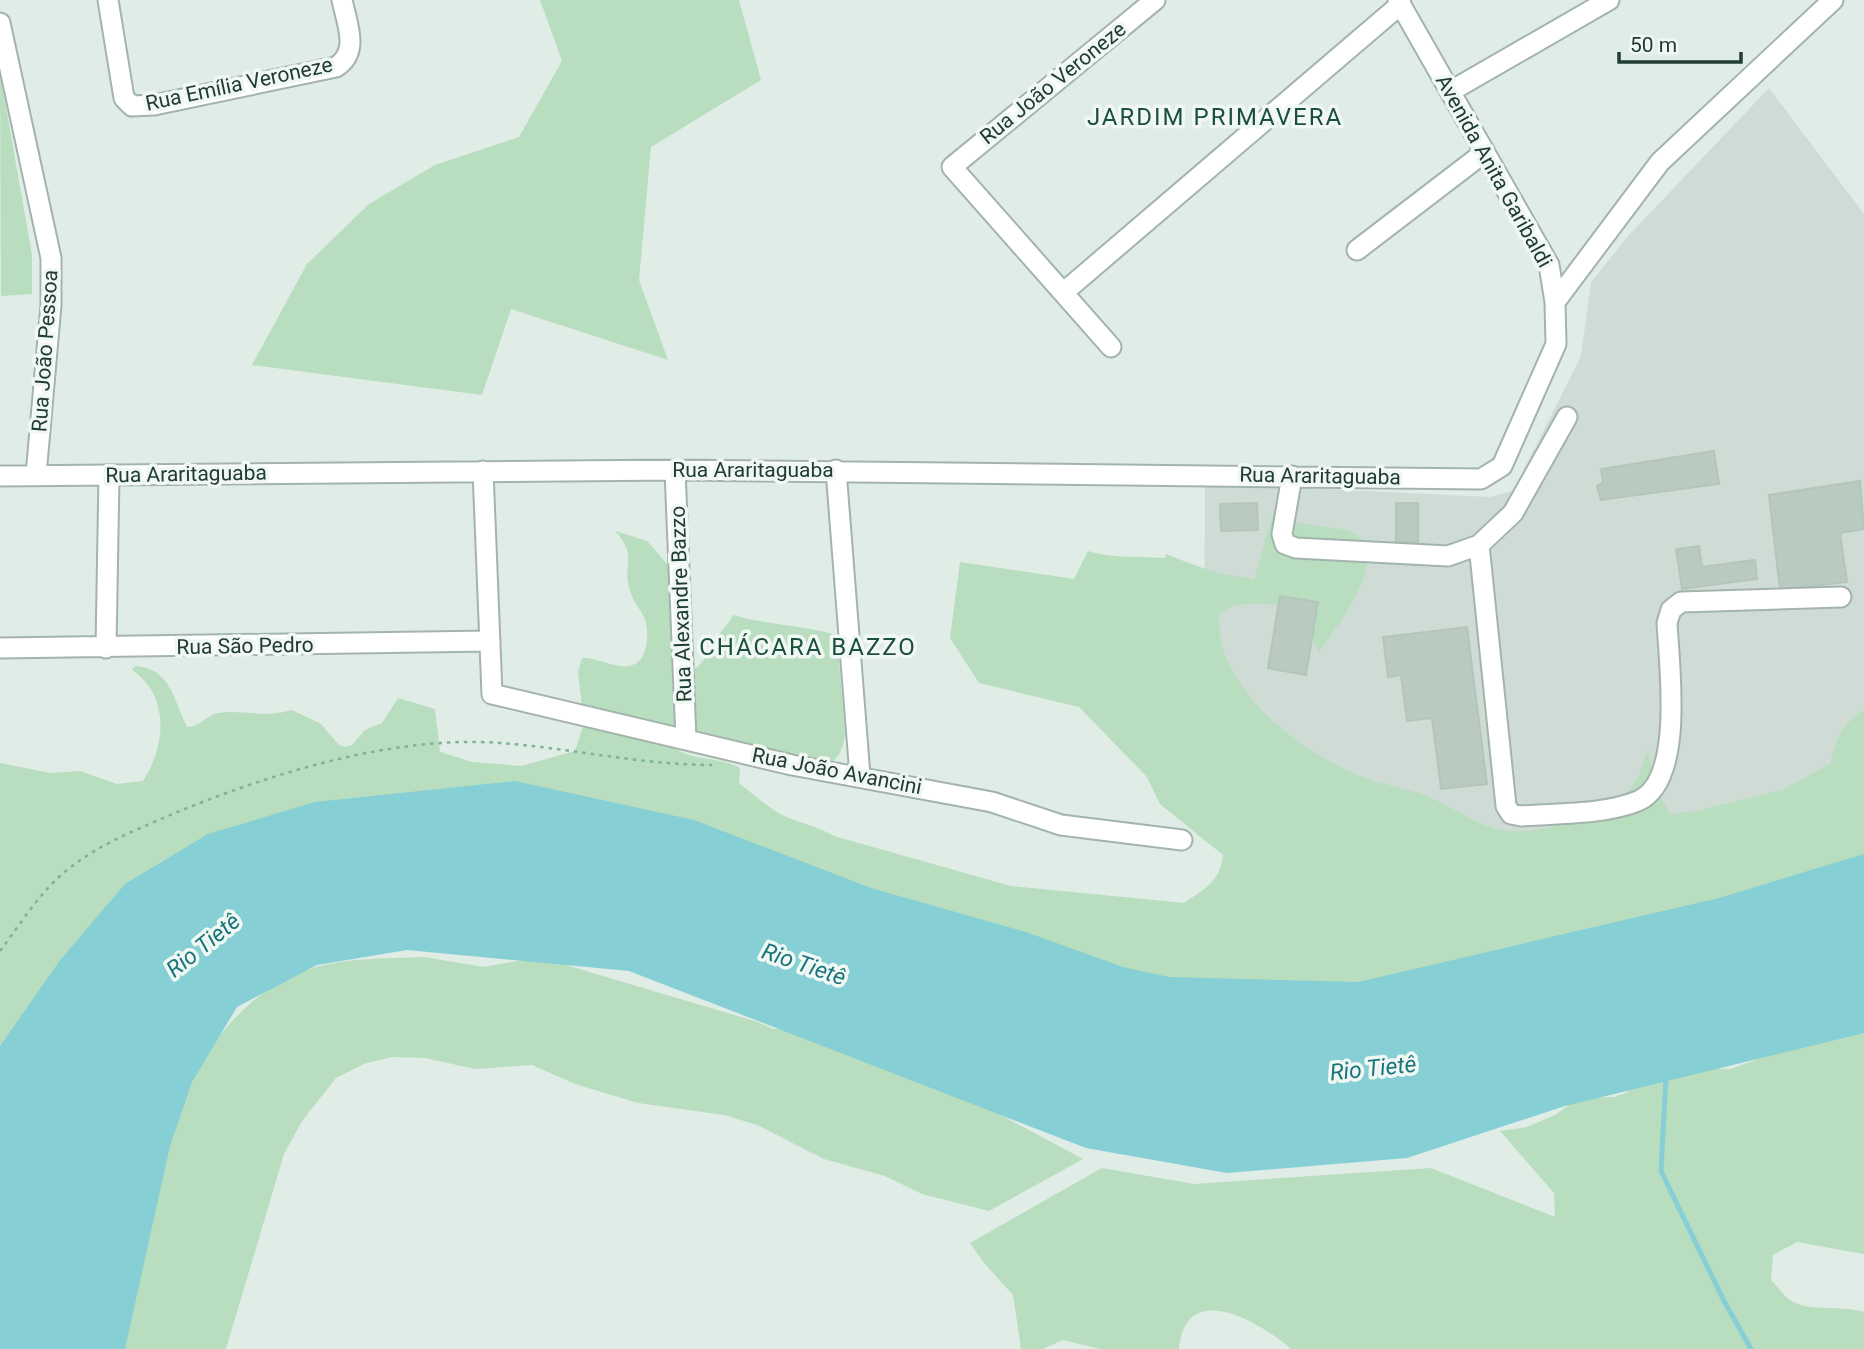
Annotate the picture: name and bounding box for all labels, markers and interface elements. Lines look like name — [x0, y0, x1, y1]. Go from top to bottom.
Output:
street label: Rua João Veroneze — [975, 17, 1131, 149]
scale bar — [1619, 21, 1742, 65]
text: 50 m — [1630, 33, 1677, 57]
street label: Rua Emília Veroneze — [143, 52, 335, 116]
street label: Avenida Anita Garibaldi — [1431, 70, 1557, 272]
district label: JARDIM PRIMAVERA — [1087, 103, 1343, 131]
street label: Rua João Pessoa — [27, 269, 63, 433]
street label: Rua Araritaguaba — [672, 458, 834, 482]
street label: Rua Araritaguaba — [105, 461, 267, 487]
street label: Rua Araritaguaba — [1239, 463, 1401, 489]
street label: Rua Alexandre Bazzo — [666, 505, 696, 703]
street label: Rua São Pedro — [176, 633, 314, 659]
district label: CHÁCARA BAZZO — [699, 633, 917, 661]
street label: Rua João Avancini — [750, 743, 924, 799]
water label: Rio Tietê — [161, 907, 246, 983]
water label: Rio Tietê — [758, 938, 849, 991]
water label: Rio Tietê — [1328, 1051, 1418, 1086]

